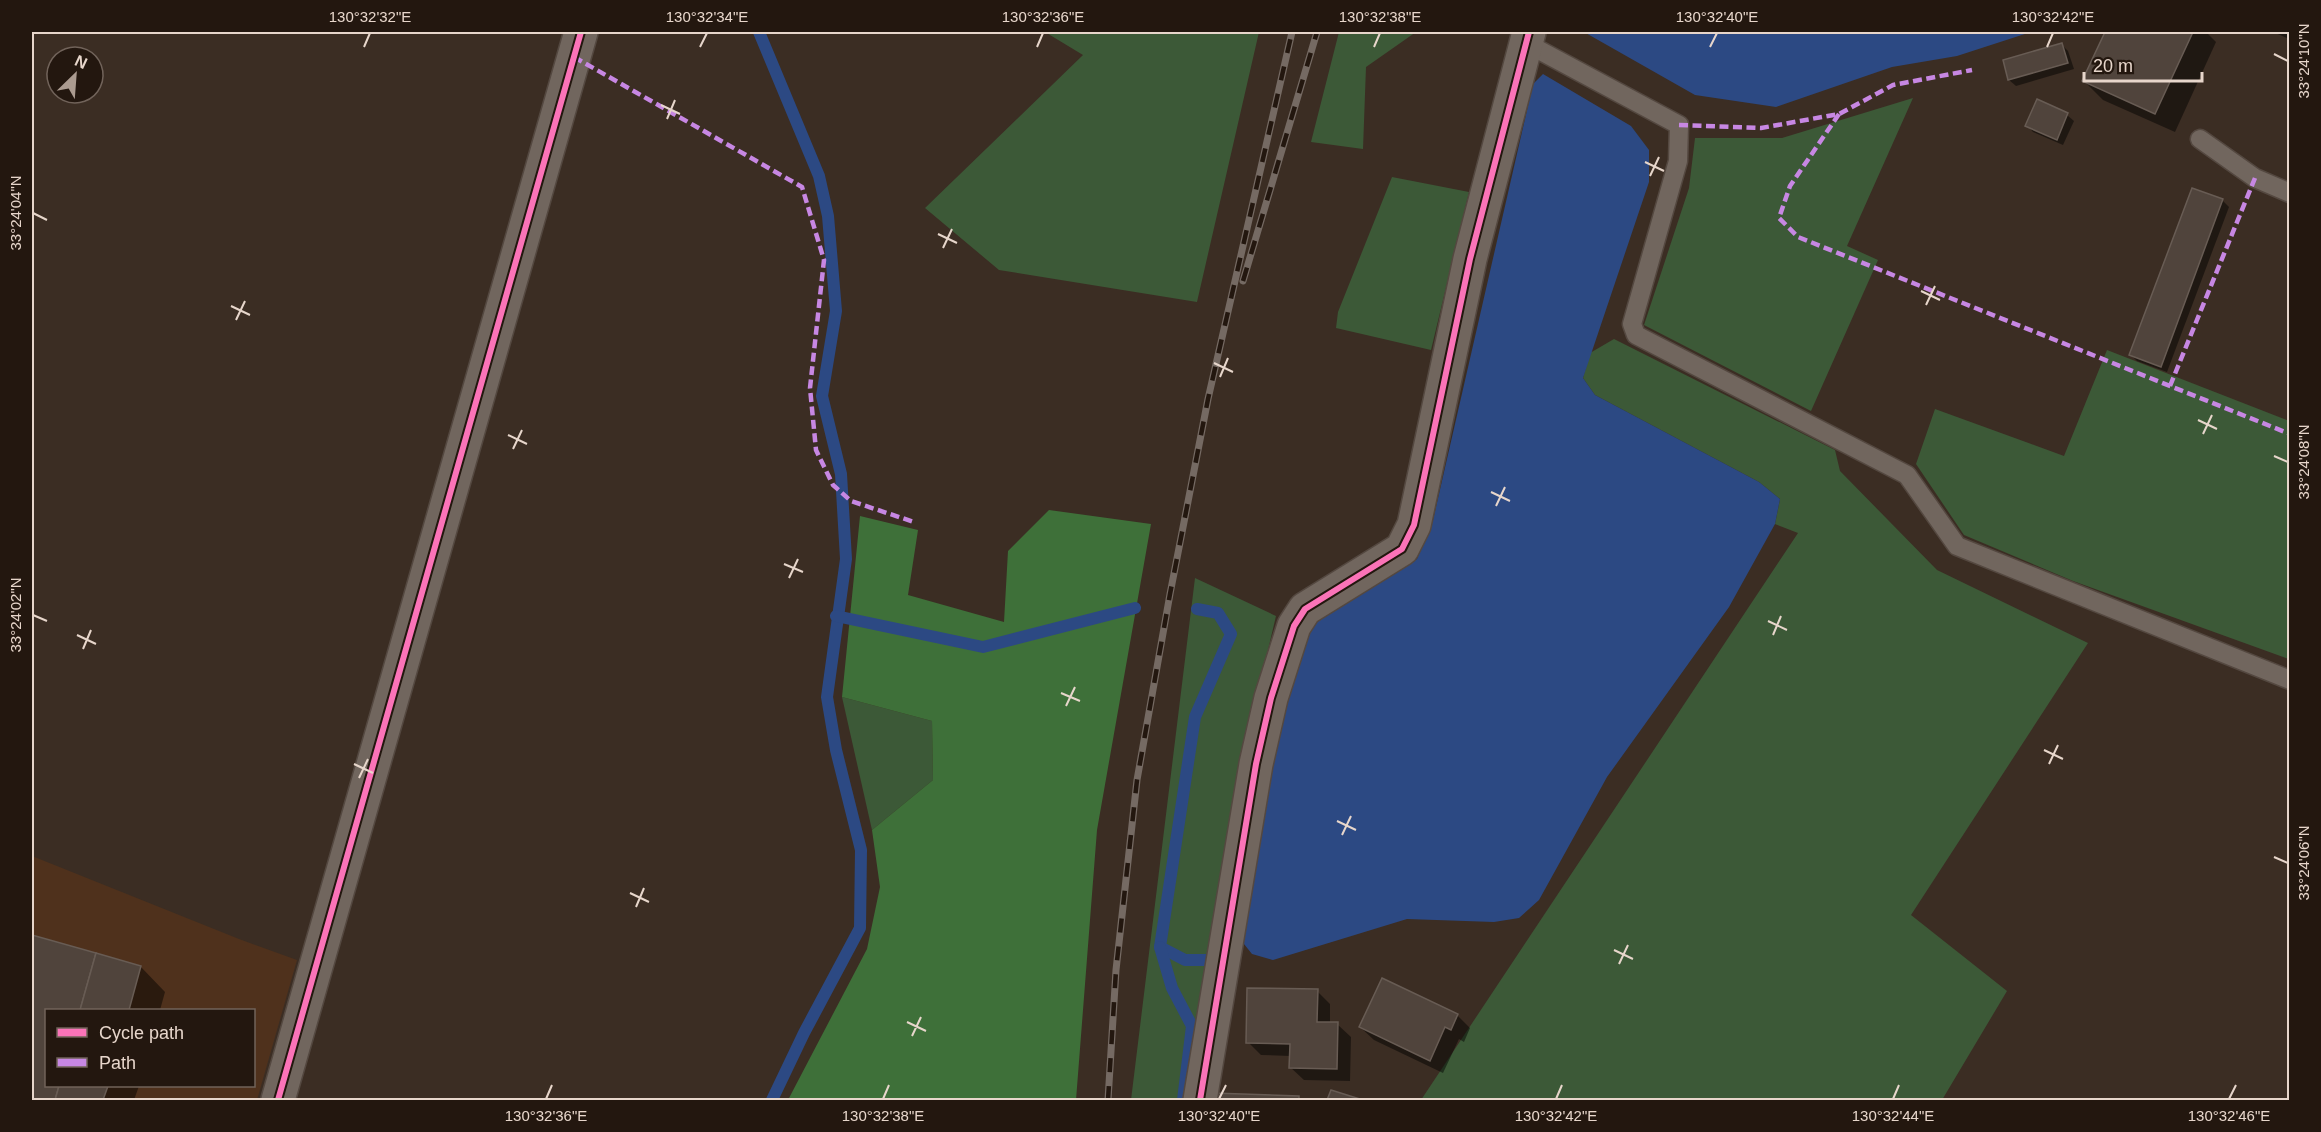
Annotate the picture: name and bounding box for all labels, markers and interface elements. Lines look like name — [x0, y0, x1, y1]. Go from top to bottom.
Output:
text: 130°32'32"E — [329, 8, 411, 25]
text: 130°32'34"E — [666, 8, 748, 25]
text: 130°32'36"E — [1002, 8, 1084, 25]
text: 130°32'38"E — [1339, 8, 1421, 25]
text: 130°32'40"E — [1676, 8, 1758, 25]
text: 130°32'42"E — [2012, 8, 2094, 25]
text: 33°24'10"N — [2295, 23, 2312, 99]
north arrow — [45, 45, 105, 105]
scale bar — [2084, 45, 2202, 83]
text: N — [72, 52, 90, 72]
text: 20 m — [2093, 56, 2133, 76]
text: 33°24'04"N — [7, 175, 24, 251]
text: 33°24'08"N — [2295, 424, 2312, 500]
text: 33°24'02"N — [7, 577, 24, 653]
text: 33°24'06"N — [2295, 825, 2312, 901]
legend — [45, 1009, 255, 1087]
text: Cycle path — [99, 1023, 184, 1043]
text: Path — [99, 1053, 136, 1073]
text: 130°32'36"E — [505, 1107, 587, 1124]
text: 130°32'38"E — [842, 1107, 924, 1124]
text: 130°32'40"E — [1178, 1107, 1260, 1124]
text: 130°32'42"E — [1515, 1107, 1597, 1124]
text: 130°32'44"E — [1852, 1107, 1934, 1124]
text: 130°32'46"E — [2188, 1107, 2270, 1124]

